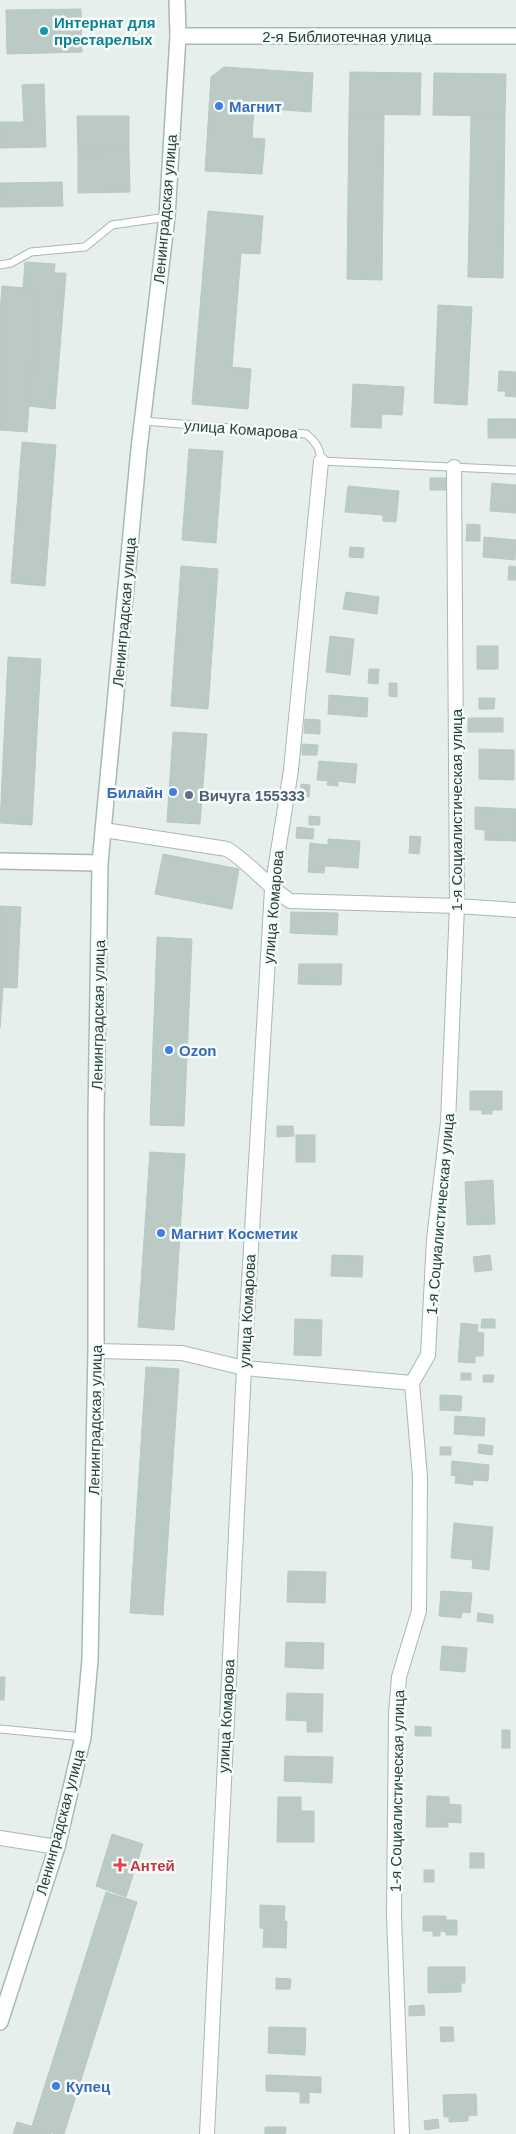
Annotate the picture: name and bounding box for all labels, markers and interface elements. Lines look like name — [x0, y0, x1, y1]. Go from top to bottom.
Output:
place label: Интернат для престарелых — [54, 14, 155, 48]
marker: Интернат для престарелых — [38, 25, 50, 37]
street label: 2-я Библиотечная улица — [262, 28, 432, 45]
place label: Магнит — [229, 98, 282, 115]
marker: Магнит — [213, 100, 225, 112]
street label: Ленинградская улица — [150, 133, 180, 285]
street label: улица Комарова — [184, 417, 299, 441]
street label: Ленинградская улица — [109, 536, 139, 688]
street label: 1-я Социалистическая улица — [448, 708, 465, 911]
place label: Билайн — [107, 784, 163, 801]
marker: Билайн — [167, 786, 179, 798]
place label: Вичуга 155333 — [199, 787, 305, 804]
marker: Вичуга 155333 — [183, 789, 195, 801]
street label: улица Комарова — [260, 849, 286, 965]
street label: Ленинградская улица — [88, 939, 108, 1090]
place label: Ozon — [179, 1042, 217, 1059]
marker: Ozon — [163, 1044, 175, 1056]
street label: 1-я Социалистическая улица — [423, 1112, 457, 1316]
place label: Магнит Косметик — [171, 1225, 298, 1242]
marker: Магнит Косметик — [155, 1227, 167, 1239]
street label: улица Комарова — [236, 1253, 259, 1368]
street label: Ленинградская улица — [85, 1344, 105, 1495]
street label: улица Комарова — [215, 1658, 238, 1773]
street label: 1-я Социалистическая улица — [387, 1689, 407, 1892]
street label: Ленинградская улица — [32, 1747, 88, 1897]
place label: Антей — [130, 1857, 175, 1874]
marker: Антей — [114, 1859, 126, 1871]
place label: Купец — [66, 2078, 111, 2095]
marker: Купец — [50, 2080, 62, 2092]

